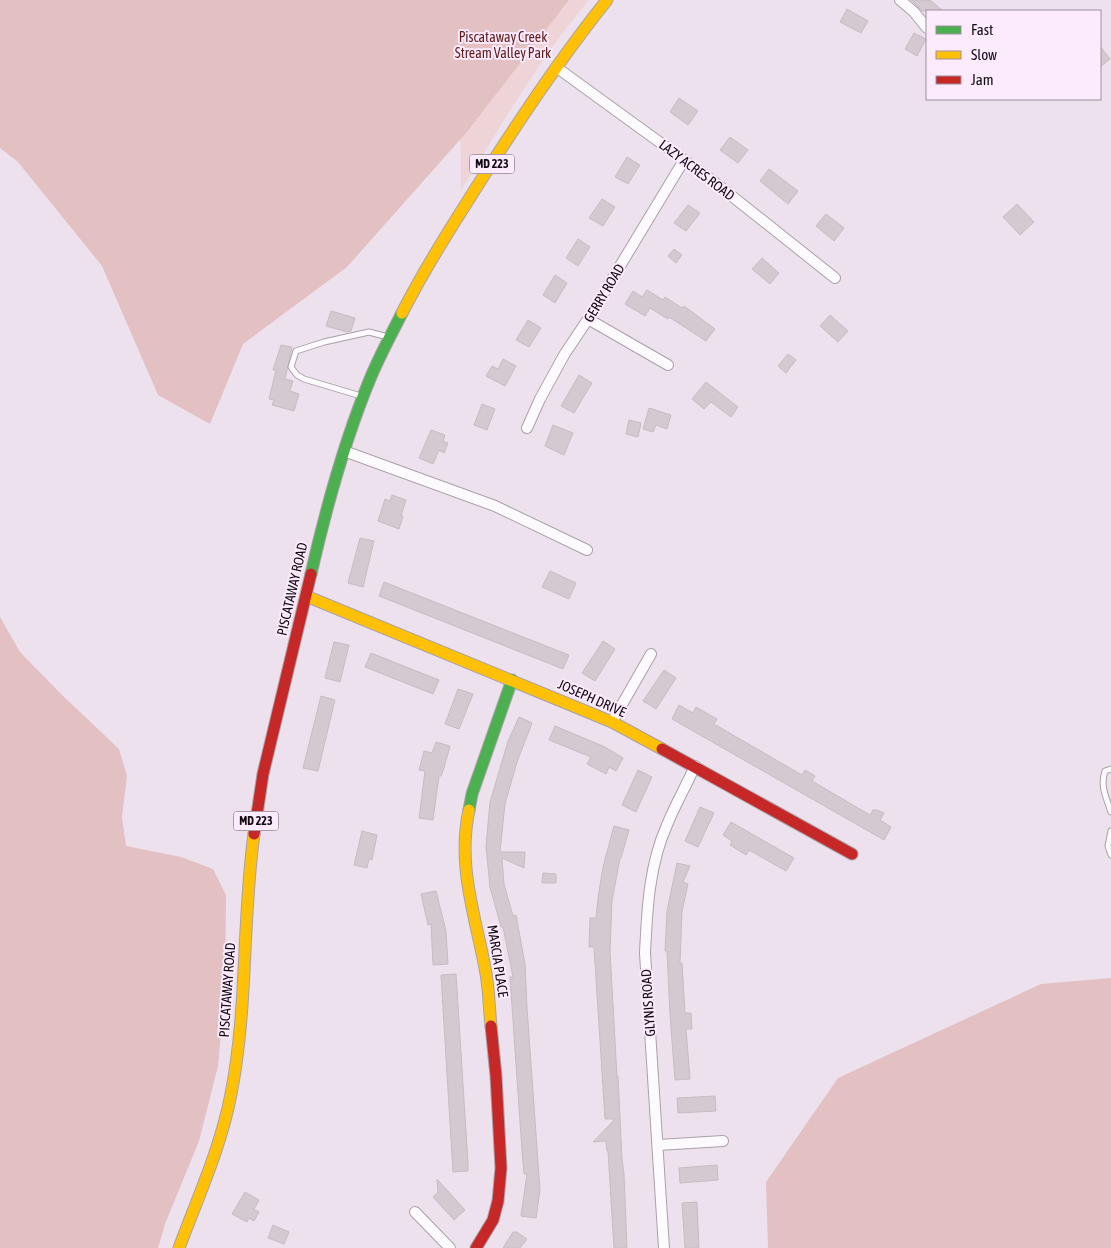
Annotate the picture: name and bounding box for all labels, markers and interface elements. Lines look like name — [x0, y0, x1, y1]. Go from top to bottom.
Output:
legend — [926, 10, 1101, 100]
text: Fast — [971, 21, 993, 38]
park label: Piscataway Creek Stream Valley Park — [455, 29, 551, 61]
text: Slow — [971, 46, 997, 63]
text: Jam — [971, 71, 994, 88]
street label: LAZY ACRES ROAD — [656, 136, 738, 204]
road number: MD 223 — [470, 154, 514, 173]
street label: GERRY ROAD — [580, 261, 628, 325]
street label: PISCATAWAY ROAD — [274, 541, 311, 637]
street label: JOSEPH DRIVE — [556, 676, 628, 720]
road number: MD 223 — [234, 811, 278, 830]
street label: MARCIA PLACE — [484, 924, 512, 998]
street label: PISCATAWAY ROAD — [216, 942, 238, 1038]
street label: GLYNIS ROAD — [638, 969, 658, 1037]

